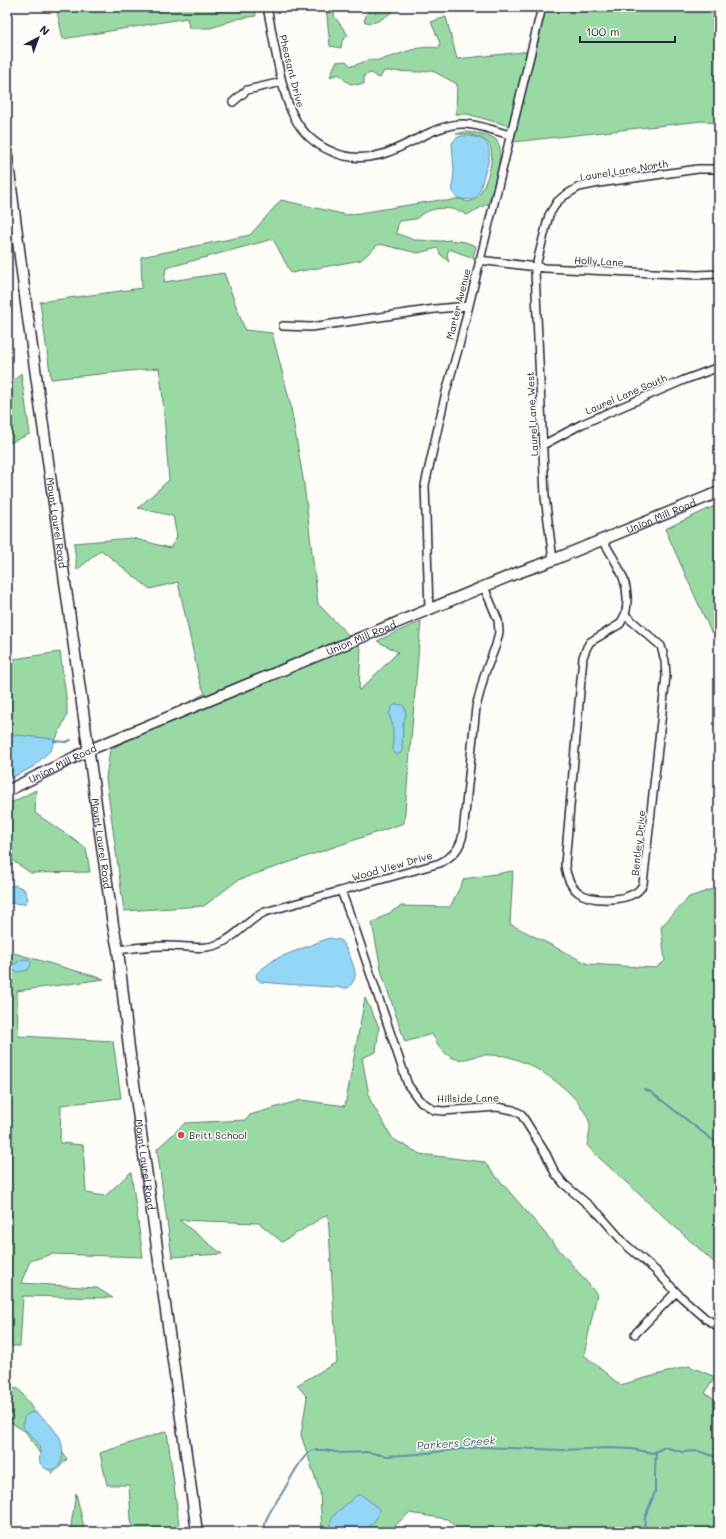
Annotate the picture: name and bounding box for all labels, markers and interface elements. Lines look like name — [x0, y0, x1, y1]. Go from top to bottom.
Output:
north arrow — [18, 18, 58, 58]
scale bar — [580, 18, 675, 44]
text: N — [37, 22, 53, 38]
text: 100 m — [586, 23, 620, 39]
street label: Pheasant Drive — [276, 33, 308, 109]
street label: Laurel Lane North — [579, 156, 669, 184]
street label: Holly Lane — [574, 253, 624, 269]
street label: Marter Avenue — [442, 267, 474, 341]
street label: Laurel Lane South — [583, 370, 669, 418]
street label: Laurel Lane West — [523, 371, 541, 457]
street label: Mount Laurel Road — [43, 476, 70, 569]
street label: Union Mill Road — [624, 495, 698, 536]
street label: Union Mill Road — [324, 617, 398, 658]
street label: Union Mill Road — [26, 741, 99, 786]
street label: Mount Laurel Road — [88, 797, 115, 890]
street label: Bentley Drive — [628, 810, 648, 876]
street label: Wood View Drive — [350, 848, 434, 884]
street label: Hillside Lane — [437, 1090, 499, 1106]
street label: Mount Laurel Road — [132, 1118, 159, 1211]
place label: Britt School — [189, 1128, 247, 1142]
marker: Britt School — [176, 1130, 186, 1140]
water label: Parkers Creek — [416, 1432, 496, 1453]

